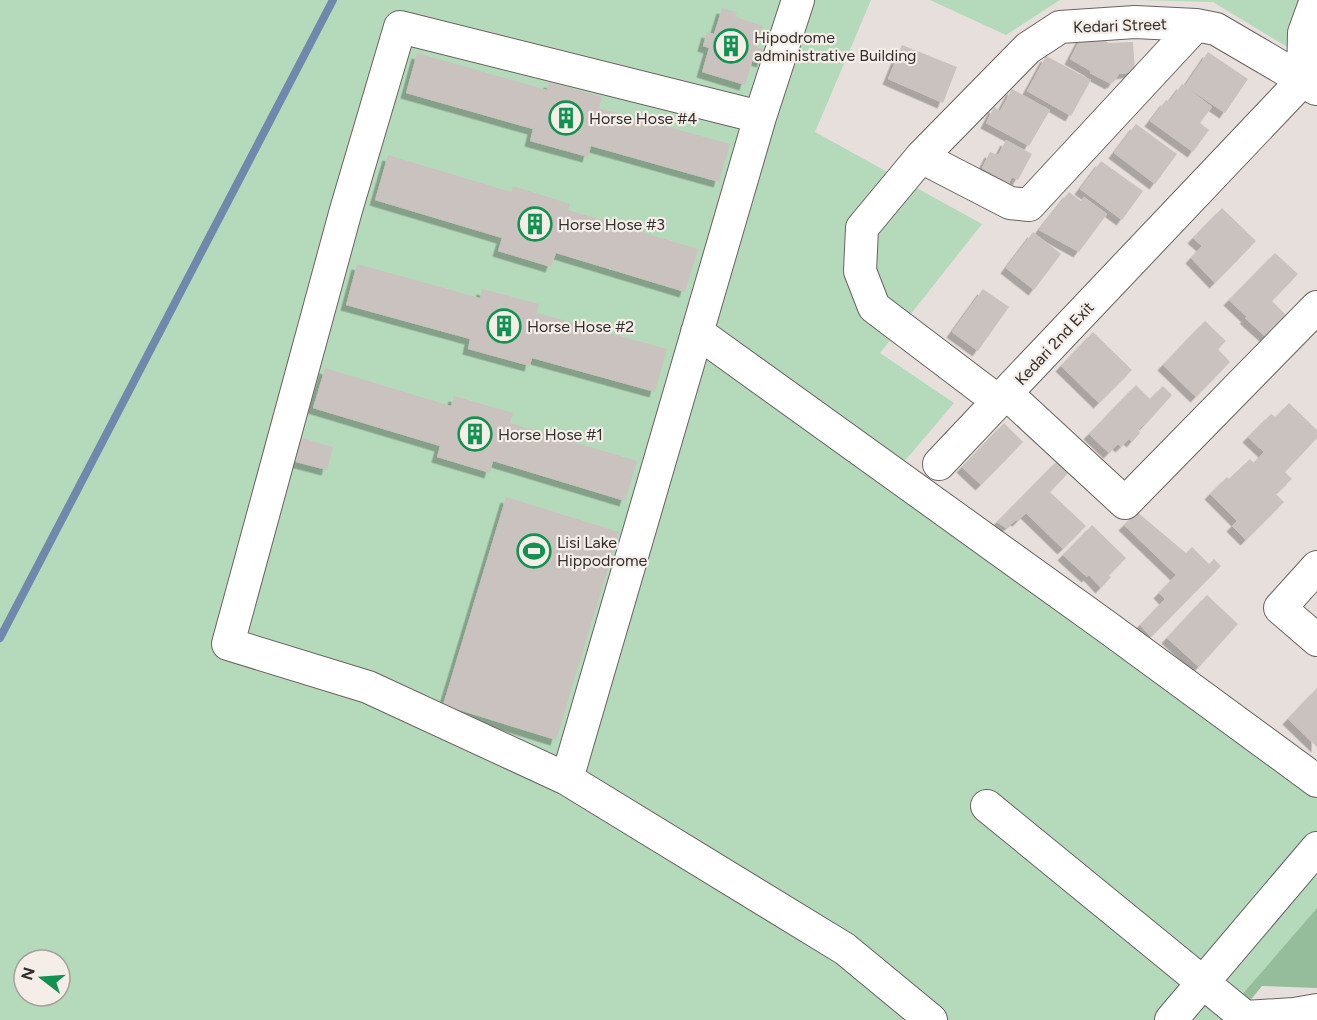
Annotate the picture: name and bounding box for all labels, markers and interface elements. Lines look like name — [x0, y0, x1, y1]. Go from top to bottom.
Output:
street label: Kedari Street — [1073, 14, 1167, 37]
building icon: Hipodrome administrative Building — [713, 28, 749, 64]
place label: Hipodrome administrative Building — [754, 28, 917, 65]
building icon: Horse Hose #4 — [548, 100, 584, 136]
place label: Horse Hose #4 — [589, 109, 697, 128]
building icon: Horse Hose #3 — [517, 206, 553, 242]
place label: Horse Hose #3 — [558, 215, 665, 234]
street label: Kedari 2nd Exit — [1011, 298, 1098, 389]
building icon: Horse Hose #2 — [486, 308, 522, 344]
place label: Horse Hose #2 — [527, 317, 634, 336]
building icon: Horse Hose #1 — [457, 416, 493, 452]
place label: Horse Hose #1 — [498, 425, 603, 444]
sports icon: Lisi Lake Hippodrome — [516, 533, 552, 569]
place label: Lisi Lake Hippodrome — [557, 533, 648, 570]
north arrow — [12, 948, 72, 1008]
text: N — [17, 965, 39, 982]

